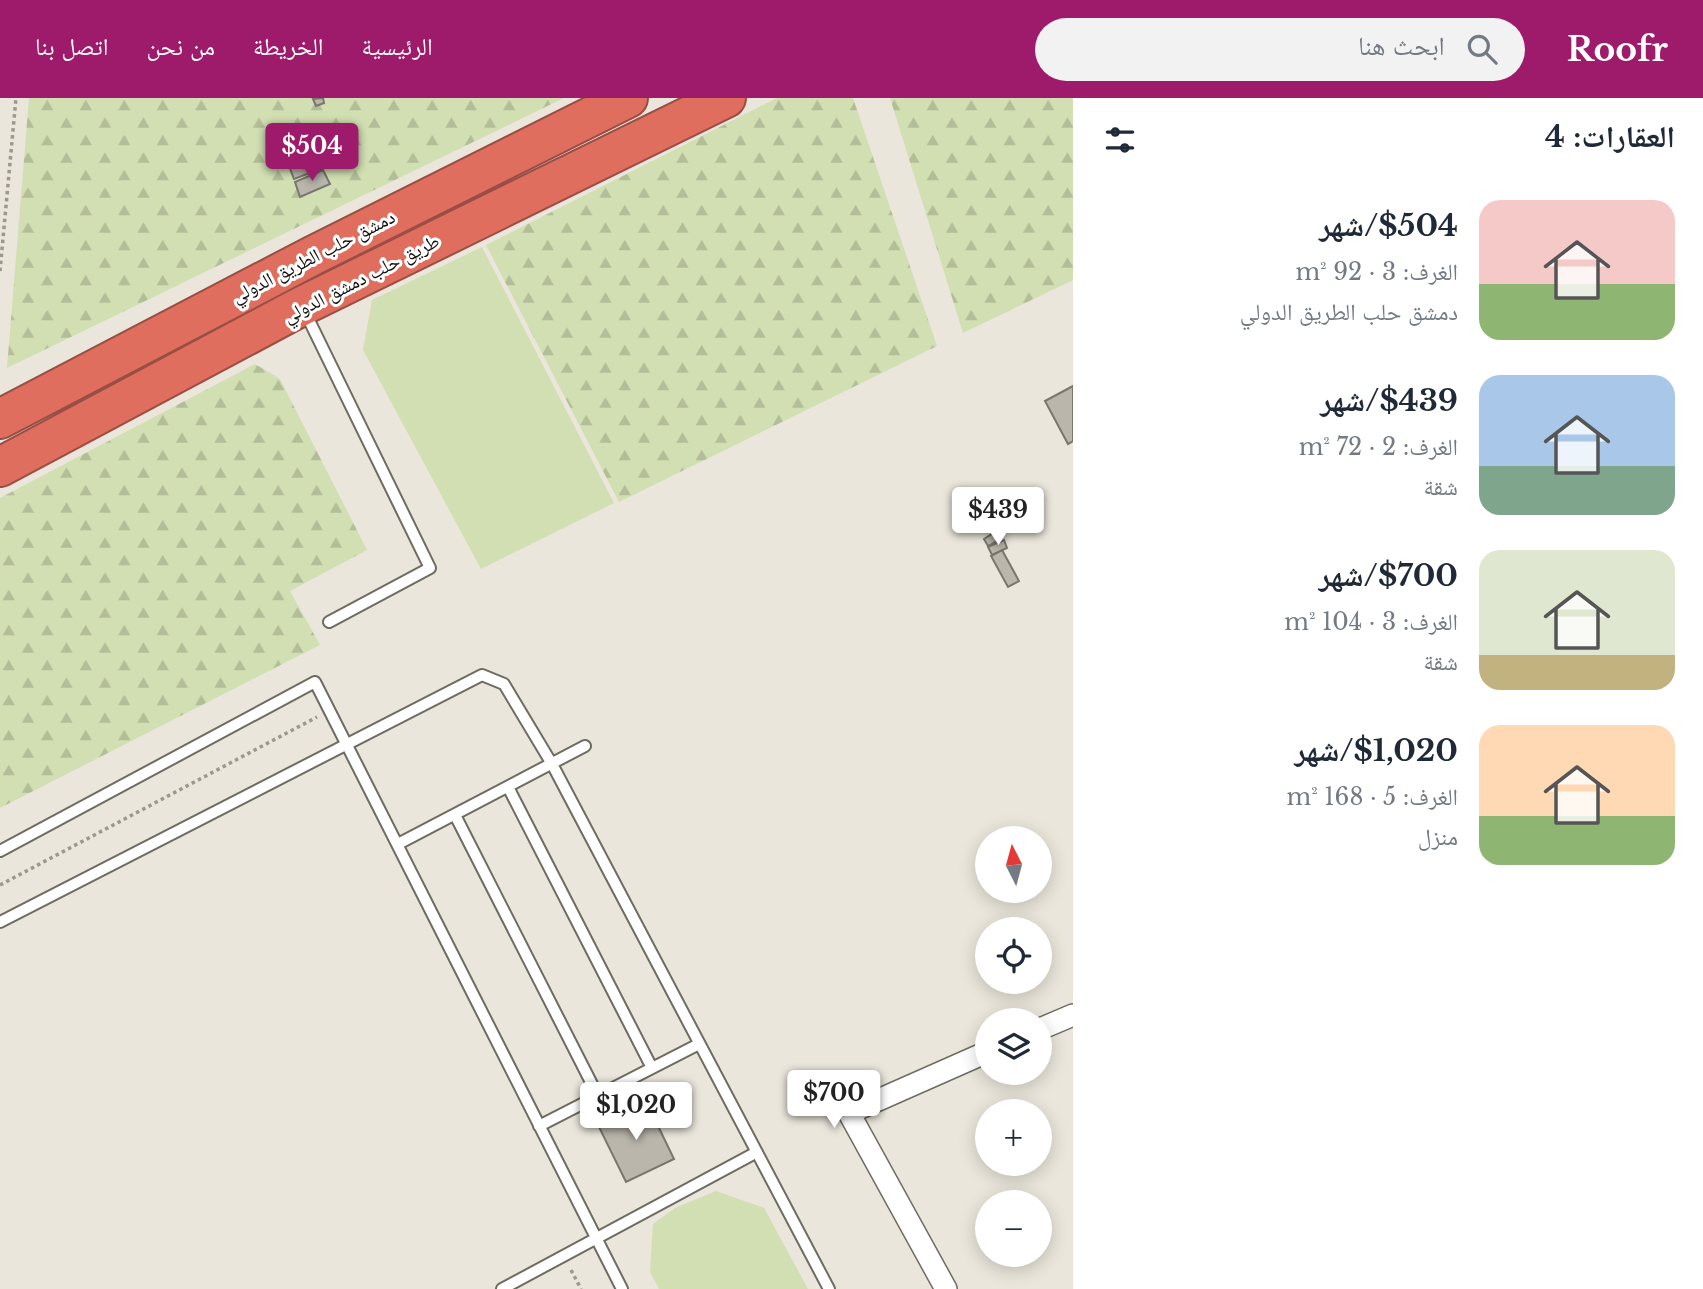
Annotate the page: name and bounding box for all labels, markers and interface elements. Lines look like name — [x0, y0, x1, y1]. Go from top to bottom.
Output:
search box — [1035, 18, 1525, 81]
text: Roofr — [1567, 29, 1668, 70]
text: ابحث هنا — [1358, 30, 1445, 62]
icon: search — [1463, 30, 1501, 68]
text: اتصل بنا — [35, 32, 108, 61]
text: من نحن — [146, 32, 215, 61]
text: الخريطة — [253, 32, 324, 61]
text: الرئيسية — [362, 32, 433, 61]
text: العقارات: 4 — [1545, 118, 1675, 155]
icon: filters — [1101, 121, 1139, 159]
pin: $504 — [271, 123, 353, 183]
text: $504 — [281, 132, 343, 160]
street label: دمشق حلب الطريق الدولي — [228, 205, 401, 311]
text: $504/شهر — [1319, 207, 1458, 244]
icon: home — [1535, 228, 1619, 312]
street label: طريق حلب دمشق الدولي — [279, 229, 445, 331]
text: الغرف: 3 · 92 m² — [1295, 258, 1458, 286]
text: دمشق حلب الطريق الدولي — [1240, 298, 1458, 326]
text: $439/شهر — [1320, 382, 1458, 419]
icon: home — [1535, 403, 1619, 487]
text: الغرف: 2 · 72 m² — [1299, 433, 1458, 461]
text: شقة — [1424, 473, 1458, 501]
pin: $439 — [957, 488, 1039, 547]
text: $439 — [968, 496, 1028, 524]
text: $700/شهر — [1319, 557, 1458, 594]
icon: home — [1535, 578, 1619, 662]
text: الغرف: 3 · 104 m² — [1284, 608, 1458, 636]
text: شقة — [1424, 648, 1458, 676]
text: $1,020/شهر — [1294, 732, 1458, 769]
icon: home — [1535, 753, 1619, 837]
text: الغرف: 5 · 168 m² — [1286, 783, 1458, 811]
text: منزل — [1418, 823, 1458, 851]
north arrow — [975, 826, 1052, 903]
map controls — [975, 826, 1052, 1267]
button: locate — [975, 917, 1052, 994]
button: layers — [975, 1008, 1052, 1085]
pin: $700 — [793, 1070, 875, 1130]
text: $700 — [803, 1079, 865, 1107]
pin: $1,020 — [579, 1082, 693, 1142]
text: $1,020 — [596, 1091, 676, 1119]
button: + — [975, 1099, 1052, 1176]
button: − — [975, 1190, 1052, 1267]

